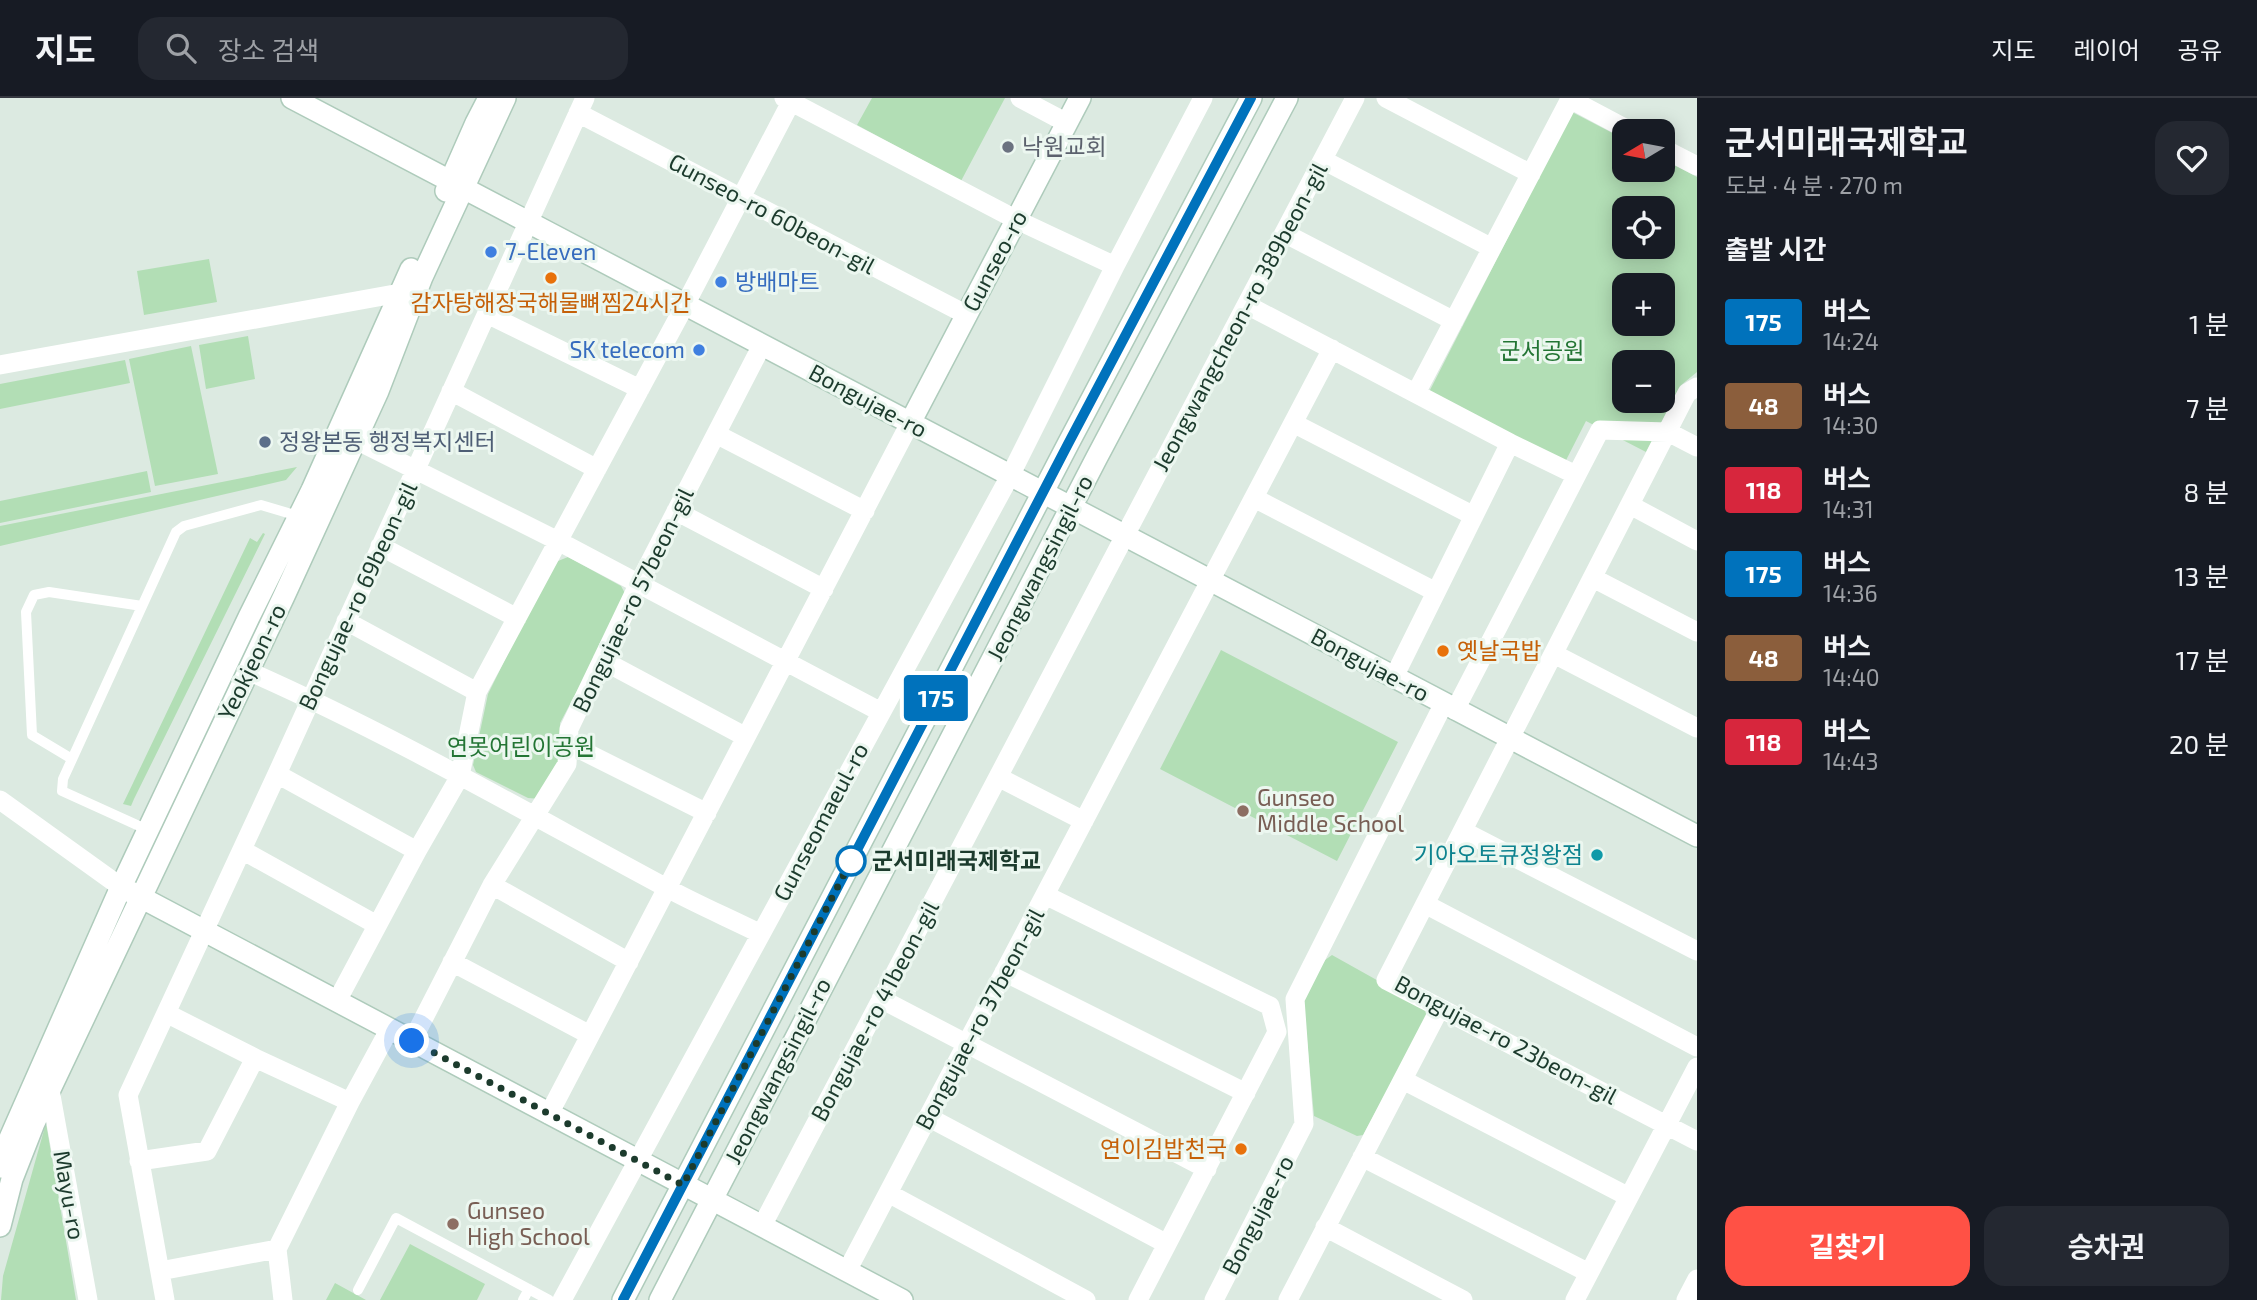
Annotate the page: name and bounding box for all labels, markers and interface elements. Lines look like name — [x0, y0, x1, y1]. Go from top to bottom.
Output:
search box — [138, 17, 628, 80]
text: 지도 — [35, 29, 96, 69]
icon: search — [162, 29, 200, 67]
text: 장소 검색 — [218, 34, 319, 65]
text: 지도 — [1991, 35, 2036, 64]
text: 레이어 — [2074, 35, 2140, 64]
text: 공유 — [2178, 35, 2222, 64]
north arrow — [1612, 119, 1675, 182]
map controls — [1612, 119, 1675, 413]
text: 군서미래국제학교 — [1725, 121, 1968, 161]
button: heart — [2155, 121, 2229, 195]
place label: 낙원교회 — [1022, 132, 1107, 160]
marker: 낙원교회 — [1000, 139, 1016, 155]
street label: Gunseo-ro 60beon-gil — [664, 147, 881, 280]
street label: Jeongwangcheon-ro 389beon-gil — [1146, 157, 1333, 476]
text: 도보 · 4 분 · 270 m — [1725, 171, 1903, 199]
button: locate — [1612, 196, 1675, 259]
street label: Gunseo-ro — [956, 205, 1032, 316]
text: 출발 시간 — [1725, 233, 1826, 264]
place label: 7-Eleven — [505, 237, 596, 265]
marker: 7-Eleven — [483, 244, 499, 260]
place label: 방배마트 — [735, 267, 820, 295]
marker: 감자탕해장국해물뼈찜24시간 — [543, 270, 559, 286]
button: + — [1612, 273, 1675, 336]
marker: 방배마트 — [713, 274, 729, 290]
place label: 감자탕해장국해물뼈찜24시간 — [411, 288, 692, 316]
text: 버스 — [1823, 294, 1871, 325]
text: 175 — [1745, 307, 1782, 336]
text: 1 분 — [2189, 308, 2229, 339]
text: 14:24 — [1823, 327, 1879, 355]
place label: SK telecom — [569, 335, 685, 363]
park label: 군서공원 — [1500, 336, 1584, 364]
marker: SK telecom — [691, 342, 707, 358]
button: − — [1612, 350, 1675, 413]
street label: Bongujae-ro — [805, 357, 932, 443]
text: 버스 — [1823, 378, 1871, 409]
text: 48 — [1748, 391, 1779, 420]
text: 7 분 — [2186, 392, 2229, 423]
text: 14:30 — [1823, 411, 1878, 439]
place label: 정왕본동 행정복지센터 — [279, 427, 496, 455]
marker: 정왕본동 행정복지센터 — [257, 434, 273, 450]
text: 버스 — [1823, 462, 1871, 493]
street label: Jeongwangsingil-ro — [980, 470, 1098, 665]
text: 118 — [1746, 475, 1781, 504]
text: 8 분 — [2183, 476, 2229, 507]
street label: Bongujae-ro 69beon-gil — [292, 477, 422, 714]
street label: Bongujae-ro 57beon-gil — [565, 483, 699, 716]
text: 14:31 — [1823, 495, 1874, 523]
text: 버스 — [1823, 546, 1871, 577]
text: 175 — [1745, 559, 1782, 588]
text: 13 분 — [2174, 560, 2229, 591]
text: 14:36 — [1823, 579, 1878, 607]
street label: Yeokjeon-ro — [211, 599, 291, 724]
street label: Bongujae-ro — [1307, 621, 1434, 707]
text: 버스 — [1823, 630, 1871, 661]
place label: 옛날국밥 — [1457, 636, 1542, 664]
marker: 옛날국밥 — [1435, 643, 1451, 659]
text: 48 — [1748, 643, 1779, 672]
text: 17 분 — [2176, 644, 2229, 675]
text: 14:40 — [1823, 663, 1880, 691]
line badge: 175 — [896, 675, 976, 721]
text: 175 — [918, 683, 954, 712]
text: 버스 — [1823, 714, 1871, 745]
text: 118 — [1746, 727, 1781, 756]
text: 20 분 — [2169, 728, 2229, 759]
park label: 연못어린이공원 — [447, 732, 595, 760]
street label: Gunseomaeul-ro — [767, 738, 874, 905]
text: 14:43 — [1823, 747, 1879, 775]
place label: Gunseo Middle School — [1257, 783, 1404, 837]
marker: Gunseo Middle School — [1235, 803, 1251, 819]
place label: 기아오토큐정왕점 — [1414, 840, 1583, 868]
marker: 군서미래국제학교 — [836, 846, 866, 876]
place label: 군서미래국제학교 — [872, 846, 1041, 874]
marker: 기아오토큐정왕점 — [1589, 847, 1605, 863]
street label: Bongujae-ro 41beon-gil — [804, 895, 944, 1126]
street label: Bongujae-ro 37beon-gil — [909, 903, 1050, 1134]
street label: Bongujae-ro 23beon-gil — [1390, 969, 1623, 1110]
street label: Jeongwangsingil-ro — [718, 973, 836, 1168]
your location — [394, 1023, 429, 1058]
place label: 연이김밥천국 — [1100, 1134, 1227, 1162]
marker: 연이김밥천국 — [1233, 1141, 1249, 1157]
street label: Mayu-ro — [48, 1148, 92, 1242]
street label: Bongujae-ro — [1215, 1150, 1299, 1279]
place label: Gunseo High School — [467, 1196, 590, 1250]
button: 길찾기 — [1725, 1206, 1970, 1286]
button: 승차권 — [1984, 1206, 2229, 1286]
marker: Gunseo High School — [445, 1216, 461, 1232]

